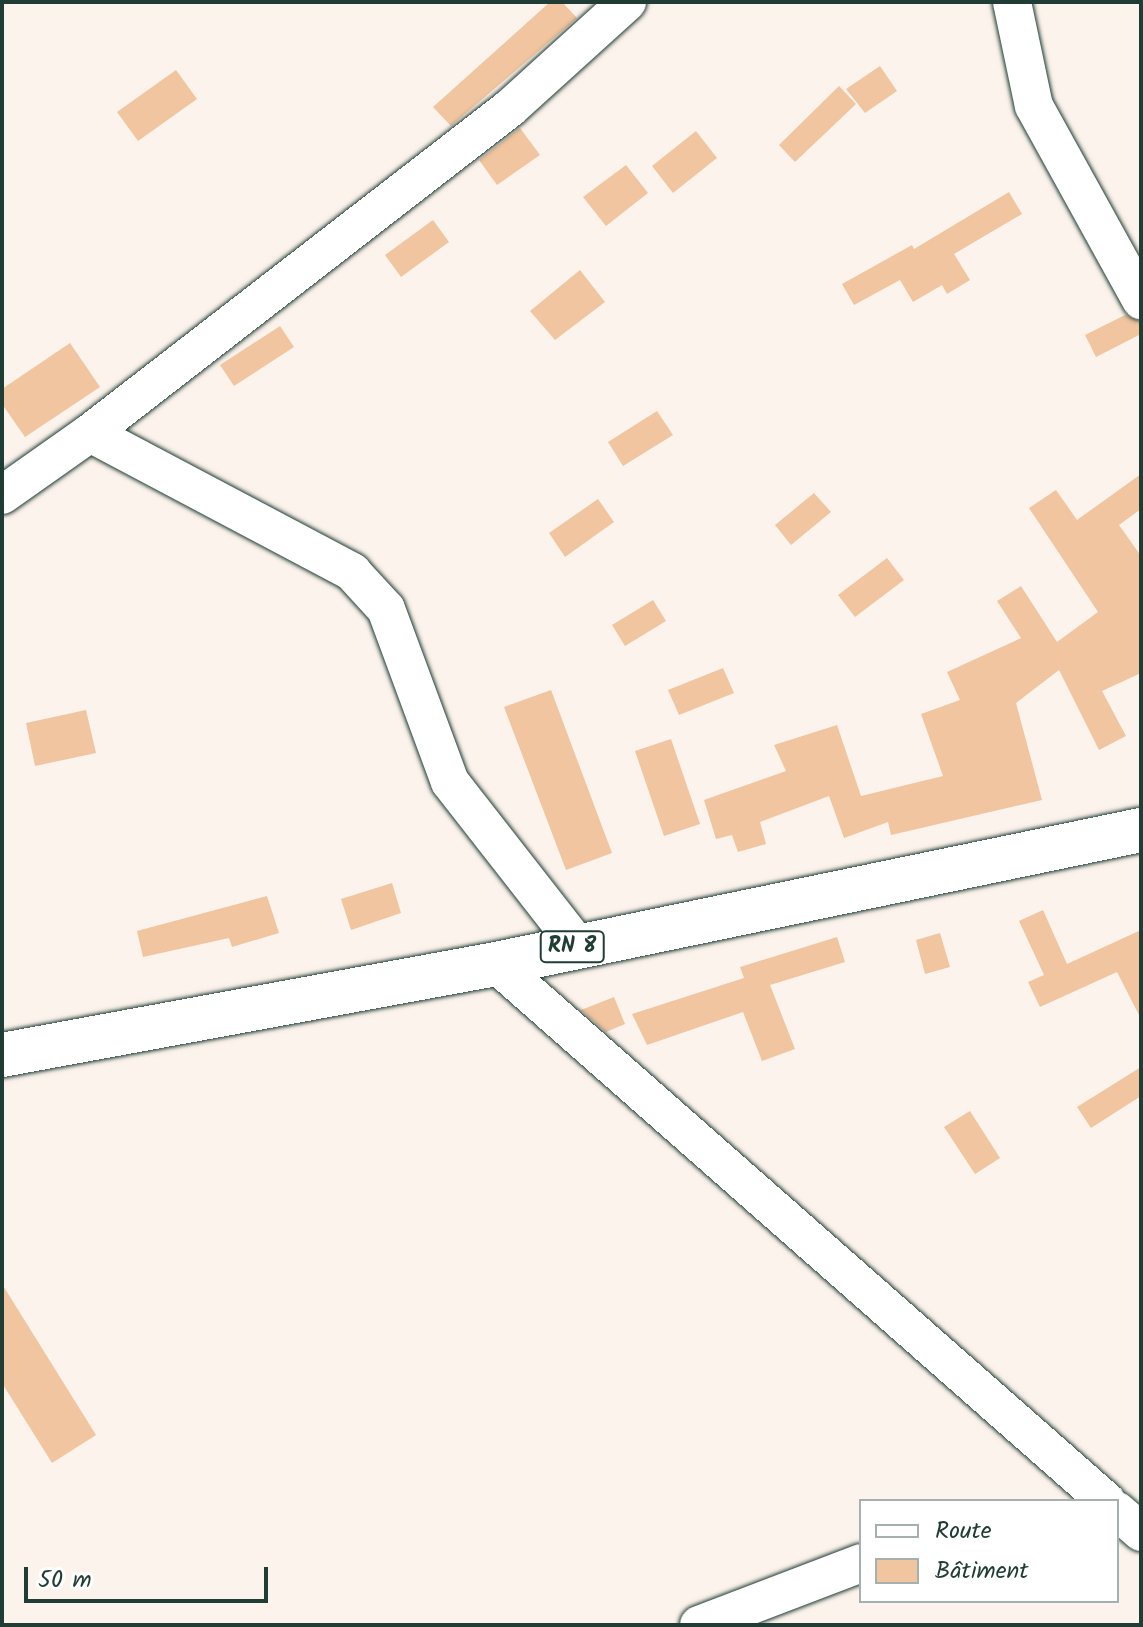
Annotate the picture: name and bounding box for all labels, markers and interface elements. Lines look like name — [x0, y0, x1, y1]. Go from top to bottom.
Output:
road number: RN 8 — [538, 929, 606, 965]
legend — [859, 1499, 1119, 1603]
text: Route — [935, 1512, 992, 1551]
scale bar — [28, 1551, 272, 1601]
text: Bâtiment — [935, 1552, 1029, 1591]
text: 50 m — [38, 1561, 92, 1600]

